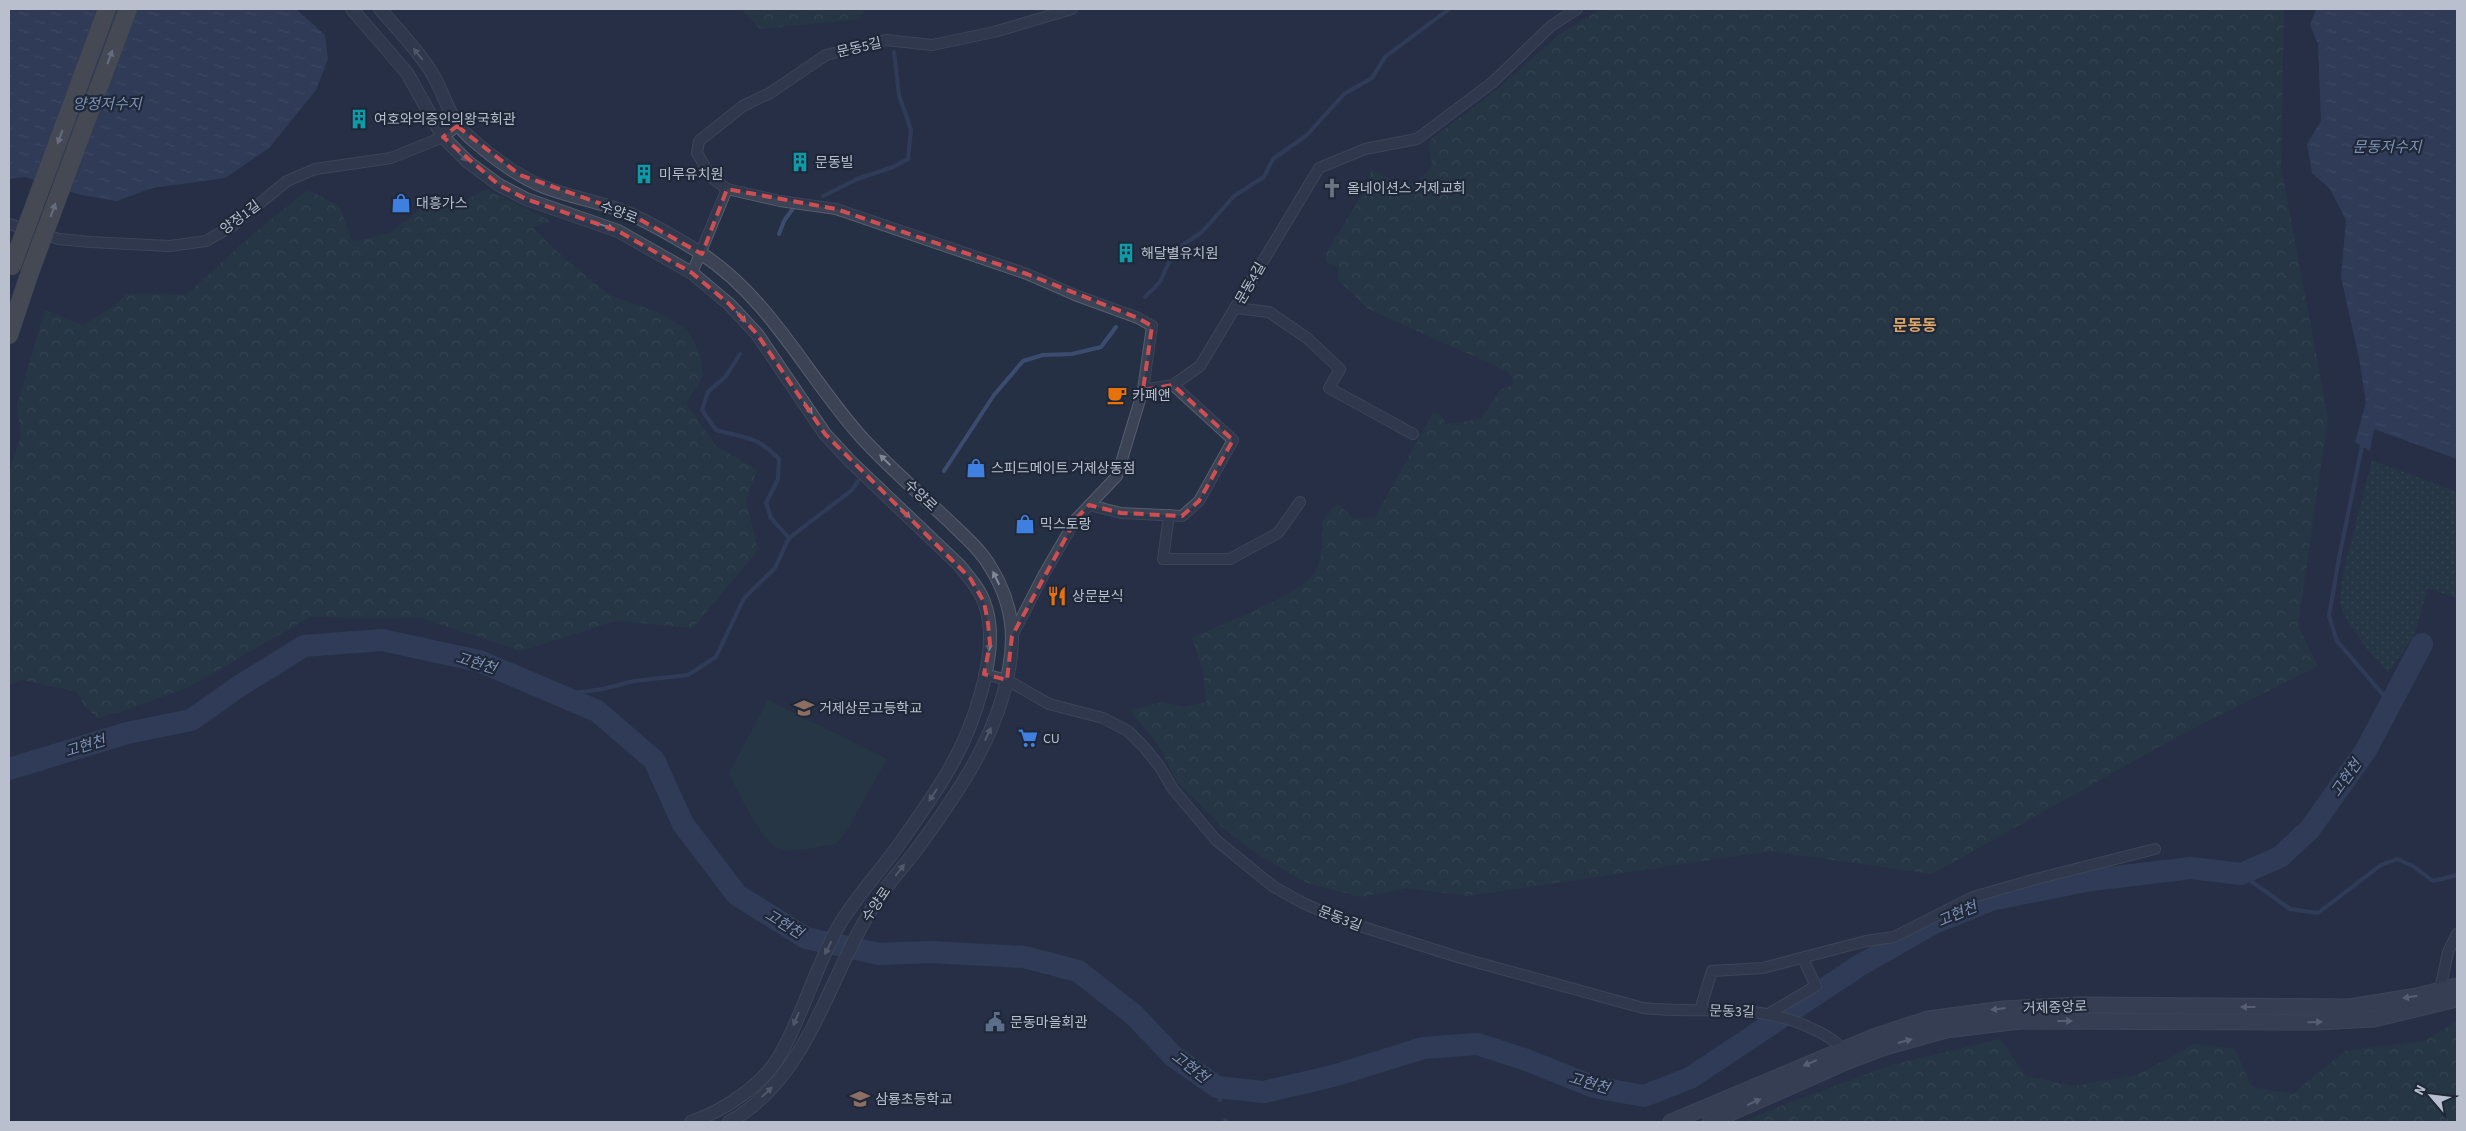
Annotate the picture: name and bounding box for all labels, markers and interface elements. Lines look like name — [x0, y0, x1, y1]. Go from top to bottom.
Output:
street label: 문동5길 — [835, 33, 884, 63]
one-way arrow — [413, 48, 424, 61]
one-way arrow — [107, 50, 114, 65]
water label: 양정저수지 — [72, 94, 143, 115]
building icon: 여호와의증인의왕국회관 — [348, 108, 370, 130]
place label: 여호와의증인의왕국회관 — [374, 110, 516, 130]
one-way arrow — [56, 129, 63, 144]
water label: 문동저수지 — [2352, 137, 2423, 158]
one-way arrow — [456, 150, 468, 162]
building icon: 문동빌 — [789, 151, 811, 173]
place label: 문동빌 — [815, 153, 854, 173]
building icon: 미루유치원 — [633, 163, 655, 185]
place label: 미루유치원 — [659, 165, 723, 185]
church icon: 올네이션스 거제교회 — [1321, 177, 1343, 199]
place label: 올네이션스 거제교회 — [1347, 179, 1466, 199]
shop icon: 대흥가스 — [390, 192, 412, 214]
place label: 대흥가스 — [416, 194, 468, 214]
street label: 양정1길 — [216, 196, 265, 240]
street label: 수양로 — [597, 197, 640, 229]
one-way arrow — [50, 202, 57, 217]
one-way arrow — [600, 223, 615, 231]
building icon: 해달별유치원 — [1115, 242, 1137, 264]
place label: 해달별유치원 — [1141, 244, 1218, 264]
street label: 문동4길 — [1231, 259, 1271, 308]
one-way arrow — [735, 310, 747, 322]
district label: 문동동 — [1893, 315, 1937, 337]
cafe icon: 카페앤 — [1106, 384, 1128, 406]
place label: 카페앤 — [1132, 386, 1171, 406]
one-way arrow — [803, 401, 813, 414]
one-way arrow — [880, 455, 892, 467]
shop icon: 스피드메이트 거제상동점 — [965, 457, 987, 479]
place label: 스피드메이트 거제상동점 — [991, 459, 1135, 479]
street label: 수양로 — [899, 475, 941, 516]
one-way arrow — [899, 507, 911, 519]
shop icon: 믹스토랑 — [1014, 513, 1036, 535]
place label: 믹스토랑 — [1040, 515, 1092, 535]
one-way arrow — [992, 571, 1000, 585]
restaurant icon: 상문분식 — [1046, 585, 1068, 607]
place label: 상문분식 — [1072, 587, 1124, 607]
one-way arrow — [984, 636, 992, 652]
water label: 고현천 — [453, 647, 501, 680]
school or university icon: 거제상문고등학교 — [793, 697, 815, 719]
place label: 거제상문고등학교 — [819, 699, 922, 719]
one-way arrow — [985, 727, 993, 741]
supermarket icon: CU — [1017, 727, 1039, 749]
place label: CU — [1043, 729, 1060, 749]
water label: 고현천 — [62, 730, 110, 763]
water label: 고현천 — [2326, 754, 2368, 801]
one-way arrow — [928, 788, 938, 801]
one-way arrow — [895, 864, 906, 877]
street label: 수양로 — [858, 883, 896, 926]
water label: 고현천 — [1934, 896, 1982, 932]
street label: 문동3길 — [1315, 901, 1365, 936]
water label: 고현천 — [761, 905, 809, 945]
one-way arrow — [824, 941, 832, 955]
one-way arrow — [2402, 994, 2418, 1002]
street label: 거제중앙로 — [2023, 997, 2088, 1019]
street label: 문동3길 — [1709, 1001, 1755, 1023]
one-way arrow — [2240, 1003, 2256, 1011]
one-way arrow — [1990, 1006, 2006, 1014]
public building icon: 문동마을회관 — [984, 1011, 1006, 1033]
one-way arrow — [792, 1012, 800, 1026]
place label: 문동마을회관 — [1010, 1013, 1087, 1033]
one-way arrow — [2057, 1017, 2073, 1025]
one-way arrow — [2307, 1018, 2323, 1026]
one-way arrow — [1897, 1037, 1912, 1045]
water label: 고현천 — [1167, 1047, 1214, 1090]
one-way arrow — [1803, 1060, 1817, 1068]
water label: 고현천 — [1566, 1068, 1614, 1100]
north arrow — [2406, 1071, 2456, 1121]
text: N — [2409, 1082, 2431, 1099]
one-way arrow — [761, 1086, 773, 1098]
school or university icon: 삼룡초등학교 — [849, 1088, 871, 1110]
place label: 삼룡초등학교 — [875, 1090, 952, 1110]
one-way arrow — [1747, 1098, 1761, 1106]

